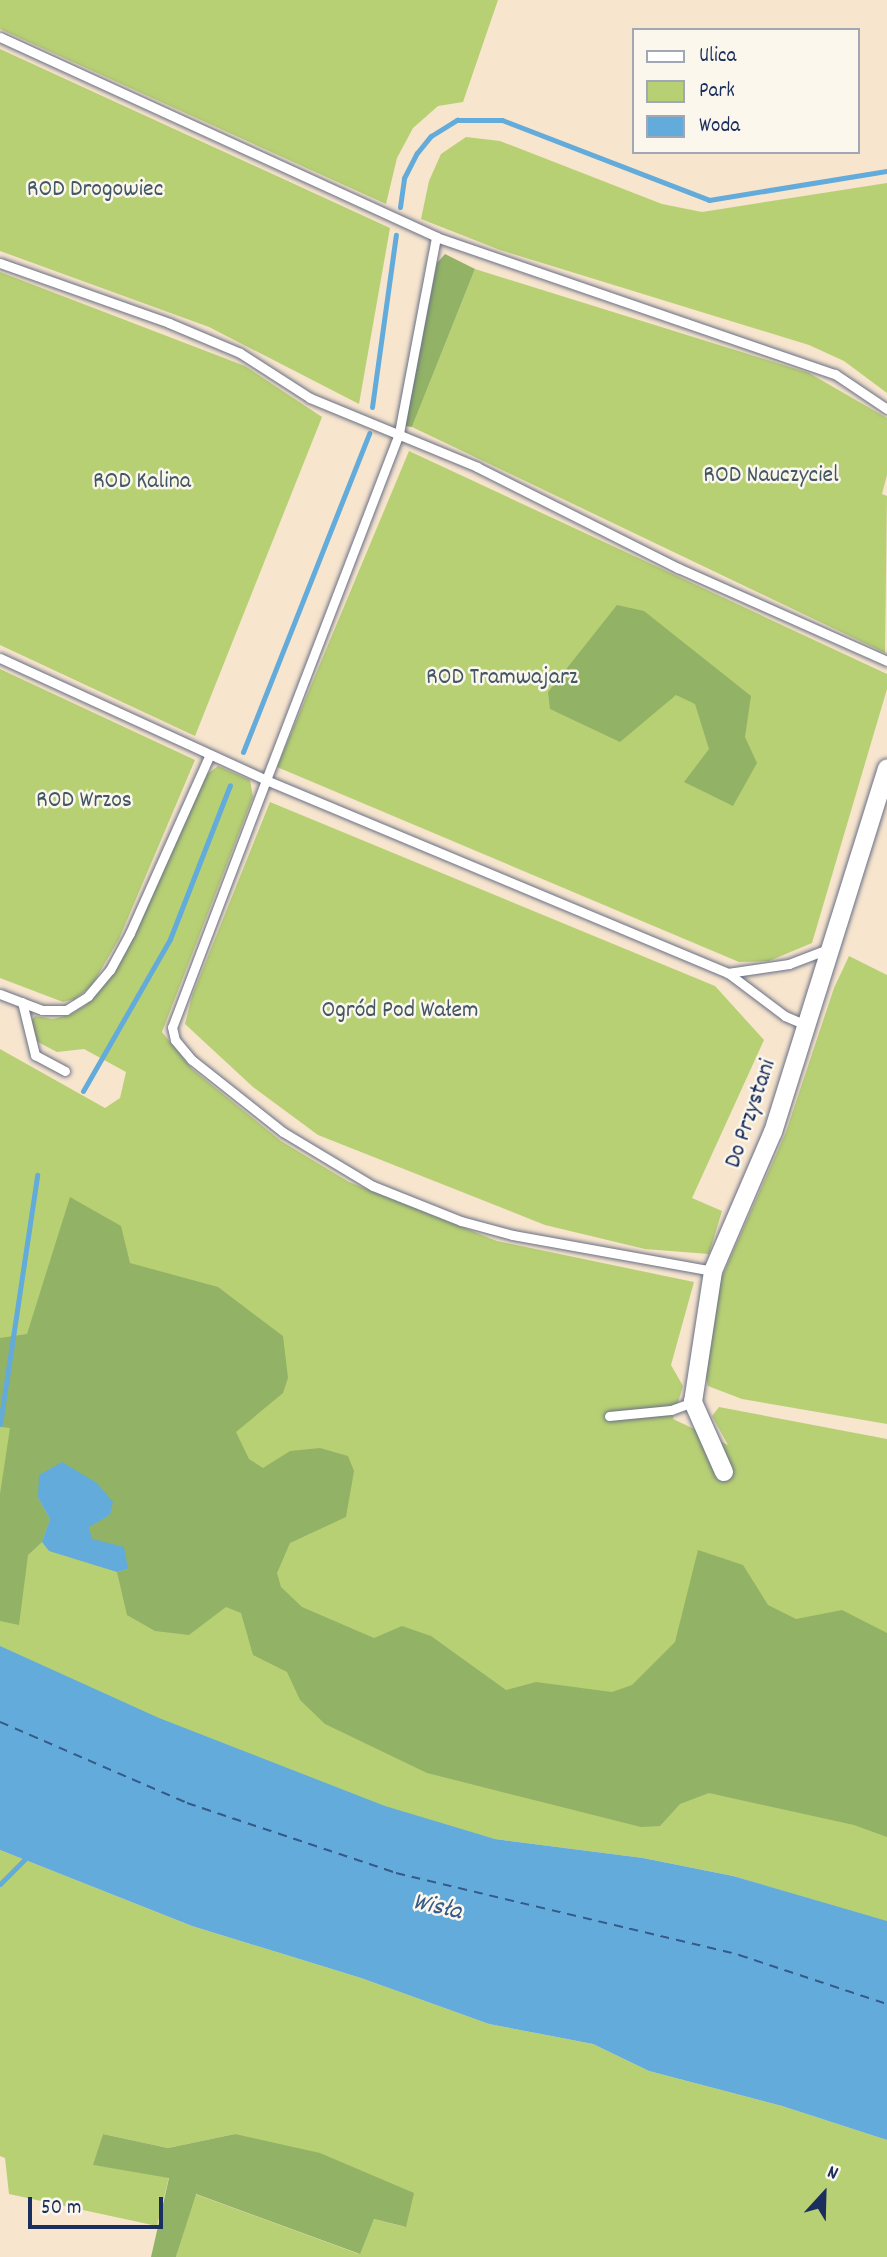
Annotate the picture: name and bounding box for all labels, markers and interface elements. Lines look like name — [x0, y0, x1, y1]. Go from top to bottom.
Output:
legend — [632, 28, 859, 154]
text: Ulica — [699, 42, 736, 72]
text: Park — [699, 77, 735, 107]
text: Woda — [699, 112, 740, 142]
park label: ROD Drogowiec — [27, 177, 163, 205]
park label: ROD Nauczyciel — [703, 463, 839, 491]
park label: ROD Kalina — [93, 469, 191, 497]
park label: ROD Tramwajarz — [426, 665, 578, 693]
park label: ROD Wrzos — [36, 788, 132, 816]
park label: Ogród Pod Wałem — [321, 998, 479, 1026]
street label: Do Przystani — [720, 1056, 784, 1172]
water label: Wisła — [409, 1887, 465, 1929]
north arrow — [789, 2159, 859, 2229]
text: N — [823, 2160, 841, 2188]
scale bar — [32, 2184, 166, 2228]
text: 50 m — [41, 2194, 81, 2224]

